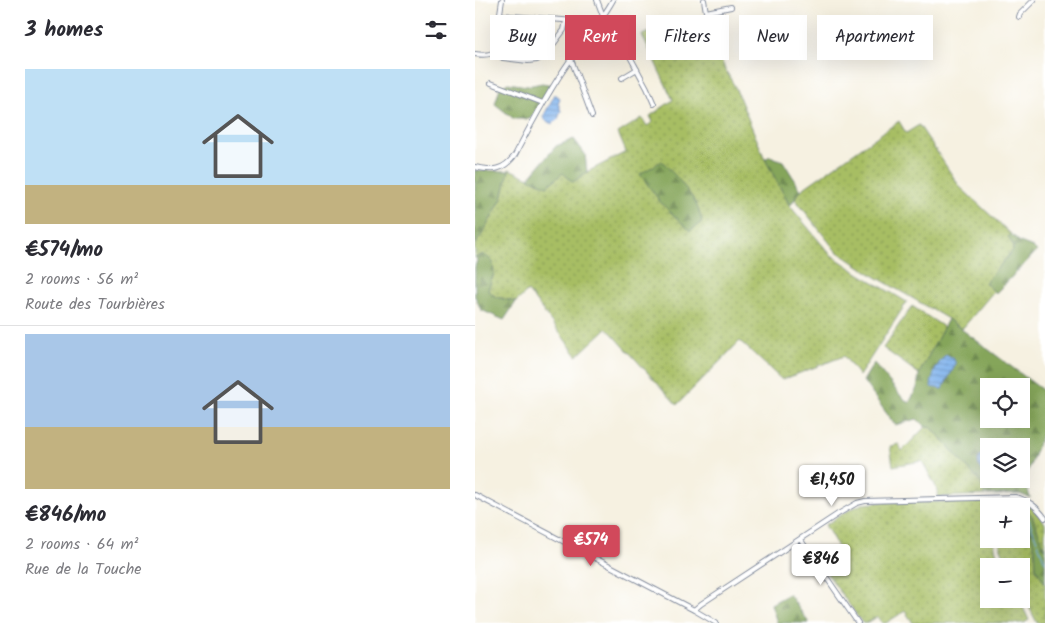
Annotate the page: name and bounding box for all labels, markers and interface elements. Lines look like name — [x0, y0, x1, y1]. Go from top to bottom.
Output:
text: 3 homes — [25, 14, 103, 47]
chip: Buy — [490, 15, 555, 60]
chip: Rent — [565, 15, 636, 60]
chip: Filters — [646, 15, 729, 60]
chip: New — [739, 15, 807, 60]
chip: Apartment — [817, 15, 933, 60]
icon: filters — [422, 16, 450, 44]
icon: home — [193, 101, 283, 191]
text: €574/mo — [25, 234, 103, 267]
text: 2 rooms · 56 m² — [25, 267, 138, 292]
text: Route des Tourbières — [25, 292, 165, 317]
icon: home — [193, 367, 283, 457]
map controls — [980, 378, 1030, 608]
button: locate — [980, 378, 1030, 428]
button: layers — [980, 438, 1030, 488]
pin: €1,450 — [791, 464, 873, 507]
text: €1,450 — [810, 468, 854, 493]
button: + — [980, 498, 1030, 548]
text: €846/mo — [25, 499, 106, 532]
pin: €574 — [561, 524, 621, 567]
text: €574 — [574, 528, 608, 553]
text: 2 rooms · 64 m² — [25, 532, 138, 557]
pin: €846 — [791, 544, 851, 586]
text: €846 — [803, 547, 839, 572]
text: Rue de la Touche — [25, 557, 142, 582]
button: − — [980, 558, 1030, 608]

